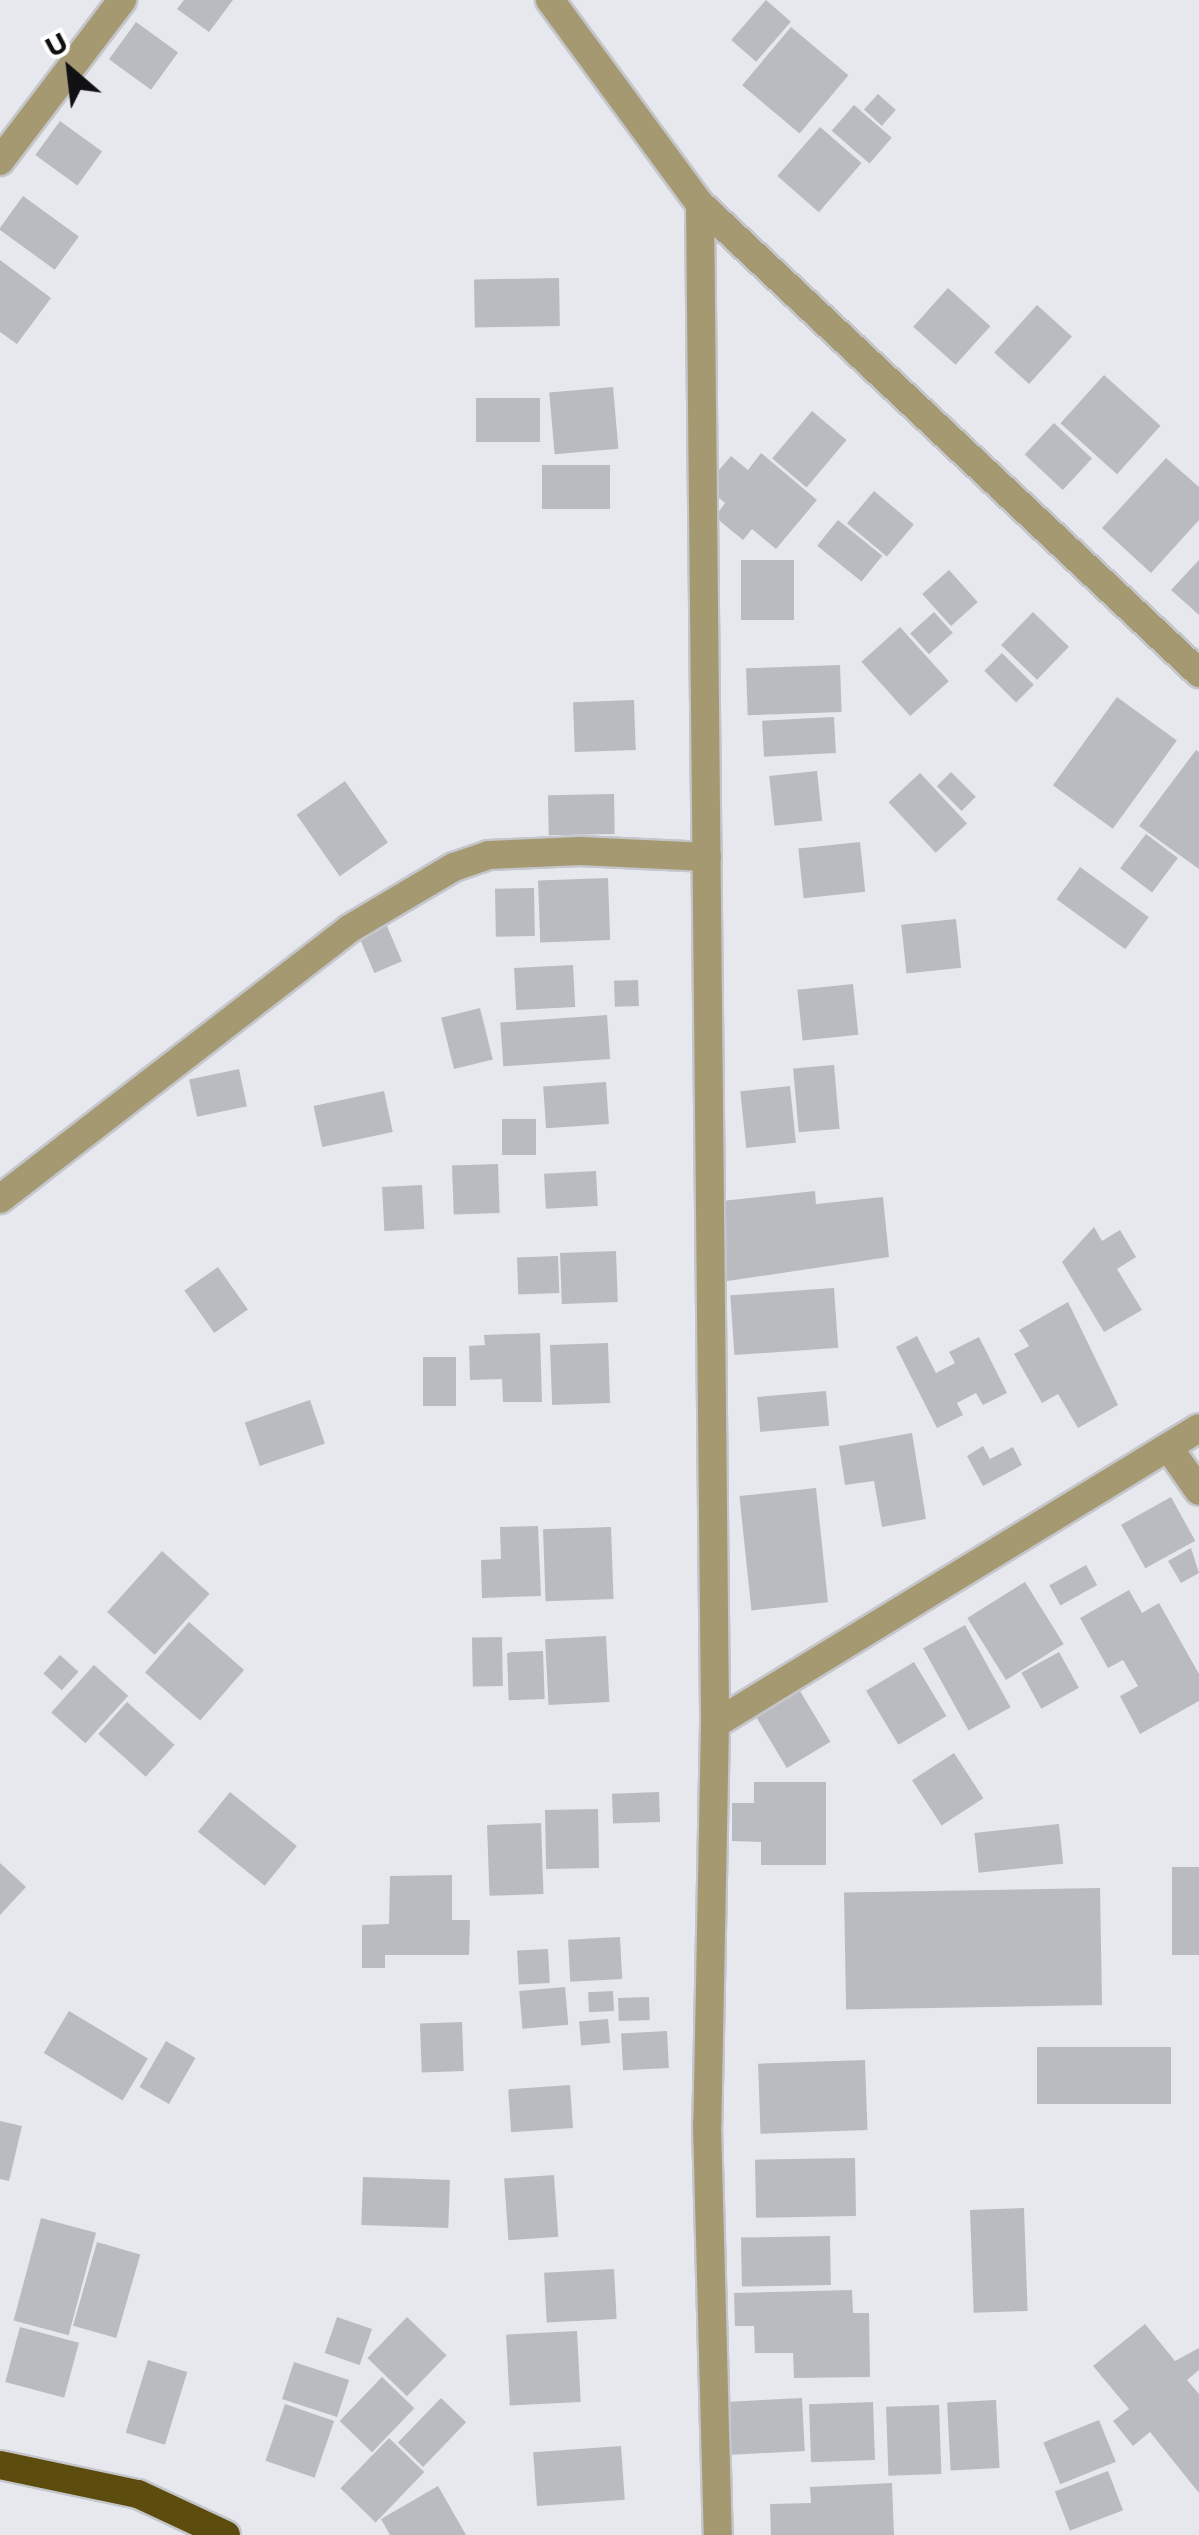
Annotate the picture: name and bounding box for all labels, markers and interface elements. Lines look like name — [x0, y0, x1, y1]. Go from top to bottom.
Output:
north arrow — [20, 20, 120, 120]
text: U — [39, 24, 73, 63]

